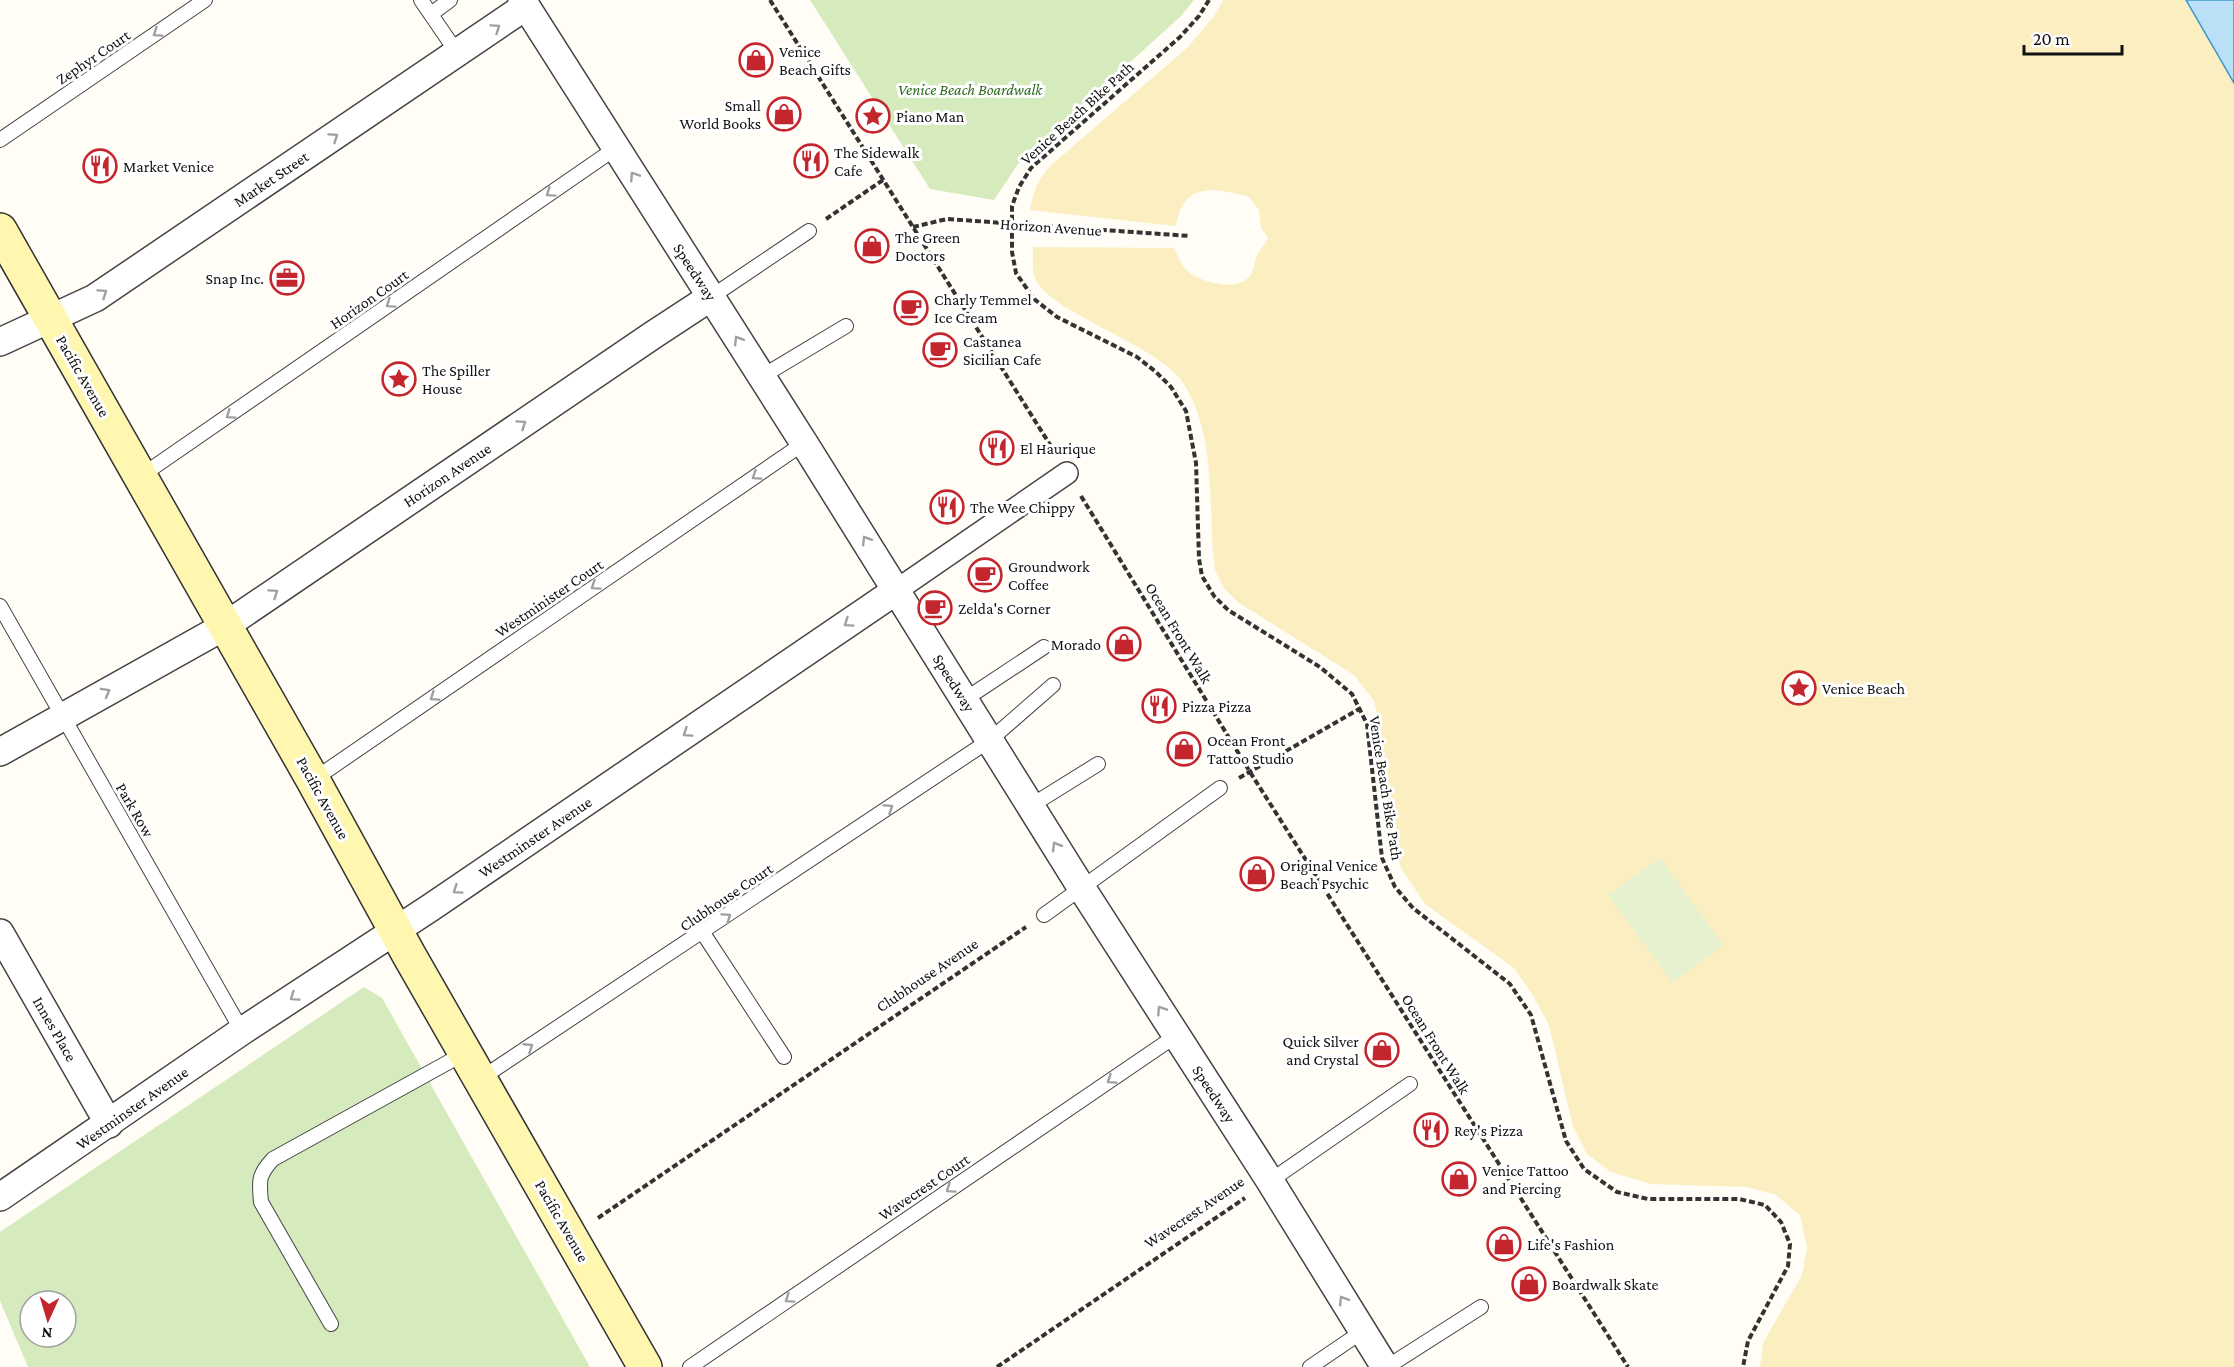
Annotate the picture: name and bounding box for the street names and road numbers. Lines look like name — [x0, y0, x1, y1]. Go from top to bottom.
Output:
street label: Zephyr Court — [53, 26, 134, 89]
street label: Venice Beach Bike Path — [1017, 58, 1137, 168]
street label: Market Street — [230, 147, 312, 210]
street label: Horizon Avenue — [1000, 215, 1102, 239]
street label: Speedway — [669, 240, 720, 305]
street label: Horizon Court — [327, 265, 412, 332]
street label: Pacific Avenue — [53, 332, 113, 420]
street label: Horizon Avenue — [400, 440, 494, 510]
street label: Westminister Court — [492, 555, 607, 640]
street label: Ocean Front Walk — [1142, 580, 1216, 687]
street label: Speedway — [929, 651, 979, 716]
street label: Venice Beach Bike Path — [1366, 715, 1406, 862]
street label: Pacific Avenue — [293, 754, 353, 842]
street label: Park Row — [113, 780, 157, 840]
street label: Westminster Avenue — [475, 793, 595, 881]
street label: Clubhouse Court — [676, 859, 776, 934]
street label: Clubhouse Avenue — [873, 935, 981, 1015]
street label: Ocean Front Walk — [1398, 991, 1474, 1097]
street label: Innes Place — [30, 994, 80, 1064]
street label: Speedway — [1188, 1062, 1239, 1127]
street label: Westminster Avenue — [73, 1063, 191, 1153]
street label: Wavecrest Court — [875, 1150, 973, 1224]
street label: Wavecrest Avenue — [1141, 1172, 1247, 1252]
street label: Pacific Avenue — [532, 1177, 592, 1265]

